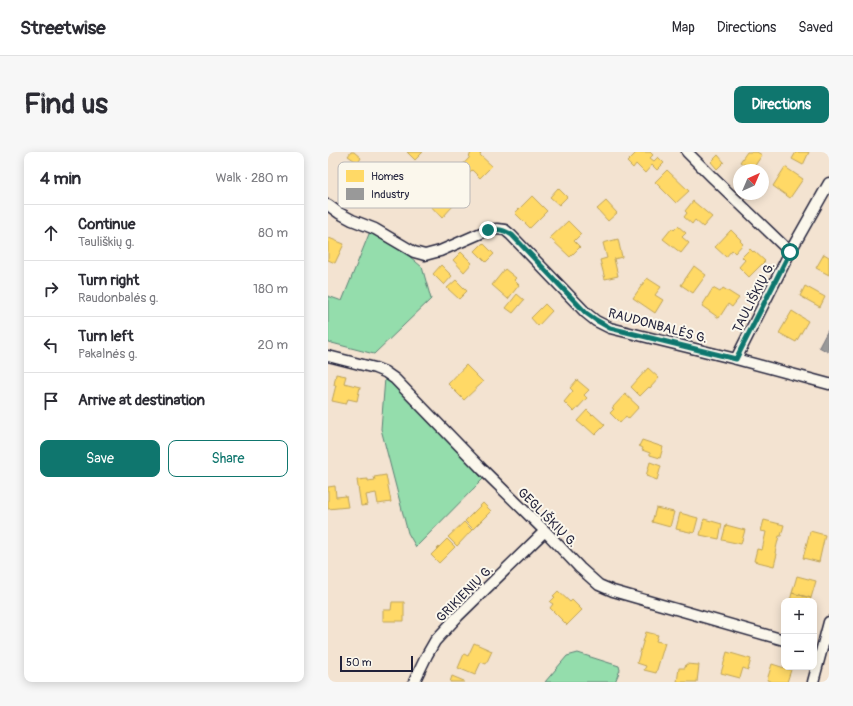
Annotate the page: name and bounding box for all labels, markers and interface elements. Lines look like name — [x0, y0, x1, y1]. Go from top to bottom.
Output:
text: Streetwise — [20, 16, 106, 40]
text: Map — [672, 19, 695, 36]
text: Directions — [717, 19, 776, 36]
text: Saved — [798, 19, 833, 36]
button: Directions — [734, 86, 829, 123]
text: Find us — [24, 87, 108, 122]
legend — [338, 162, 470, 208]
north arrow — [733, 164, 769, 200]
text: 4 min — [40, 168, 81, 189]
text: Walk · 280 m — [215, 170, 288, 186]
text: Homes — [371, 170, 404, 183]
text: Industry — [371, 188, 410, 201]
text: Continue — [78, 215, 136, 234]
route end — [479, 221, 497, 239]
icon: ahead — [40, 222, 62, 244]
text: 80 m — [258, 225, 288, 241]
text: Tauliškių g. — [78, 234, 135, 250]
route start — [781, 243, 799, 261]
street label: TAULIŠKIŲ G. — [729, 259, 779, 335]
text: Turn right — [78, 271, 139, 290]
icon: right — [40, 278, 62, 300]
text: 180 m — [253, 281, 288, 297]
text: Raudonbalės g. — [78, 290, 159, 306]
street label: RAUDONBALĖS G. — [606, 305, 709, 347]
text: Turn left — [78, 327, 134, 346]
icon: left — [40, 334, 62, 356]
text: 20 m — [257, 337, 288, 353]
text: Pakalnės g. — [78, 346, 138, 362]
icon: arrive — [40, 390, 62, 412]
text: Arrive at destination — [78, 391, 205, 410]
button: Save — [40, 440, 160, 477]
button: Share — [168, 440, 288, 477]
street label: GEGLIŠKIŲ G. — [514, 485, 580, 551]
street label: GRIKIENIŲ G. — [433, 562, 497, 626]
map controls — [781, 598, 817, 670]
button: + — [781, 598, 817, 634]
button: − — [781, 634, 817, 670]
scale bar — [340, 654, 413, 673]
text: 50 m — [346, 656, 372, 669]

